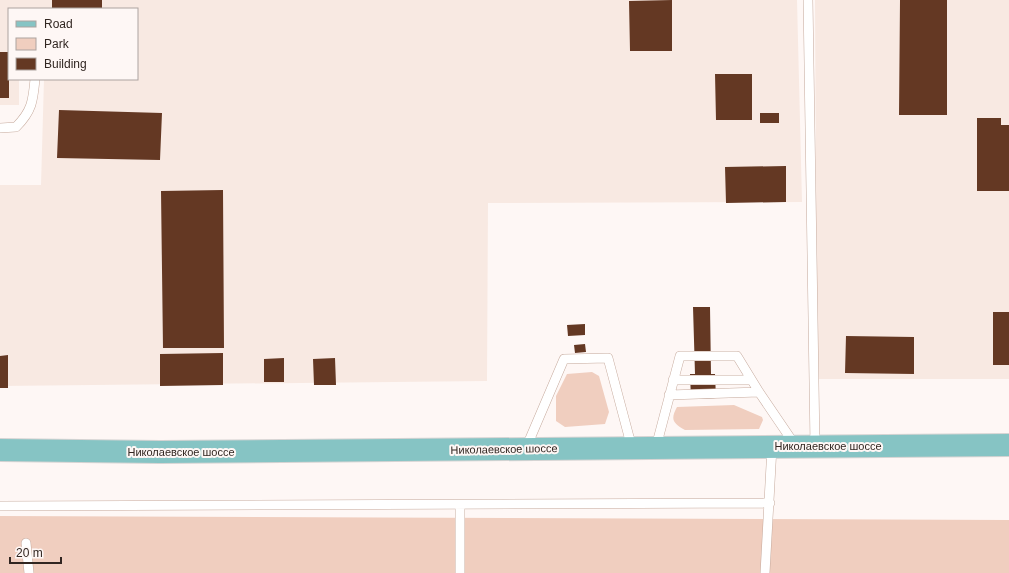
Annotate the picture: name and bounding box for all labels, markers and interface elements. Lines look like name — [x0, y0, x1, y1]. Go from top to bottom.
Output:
legend — [8, 8, 138, 80]
text: Road — [44, 17, 73, 31]
text: Park — [44, 37, 70, 51]
text: Building — [44, 57, 87, 71]
street label: Николаевское шоссе — [774, 440, 882, 452]
street label: Николаевское шоссе — [450, 442, 558, 456]
street label: Николаевское шоссе — [127, 446, 235, 458]
scale bar — [10, 539, 61, 565]
text: 20 m — [16, 546, 43, 560]

